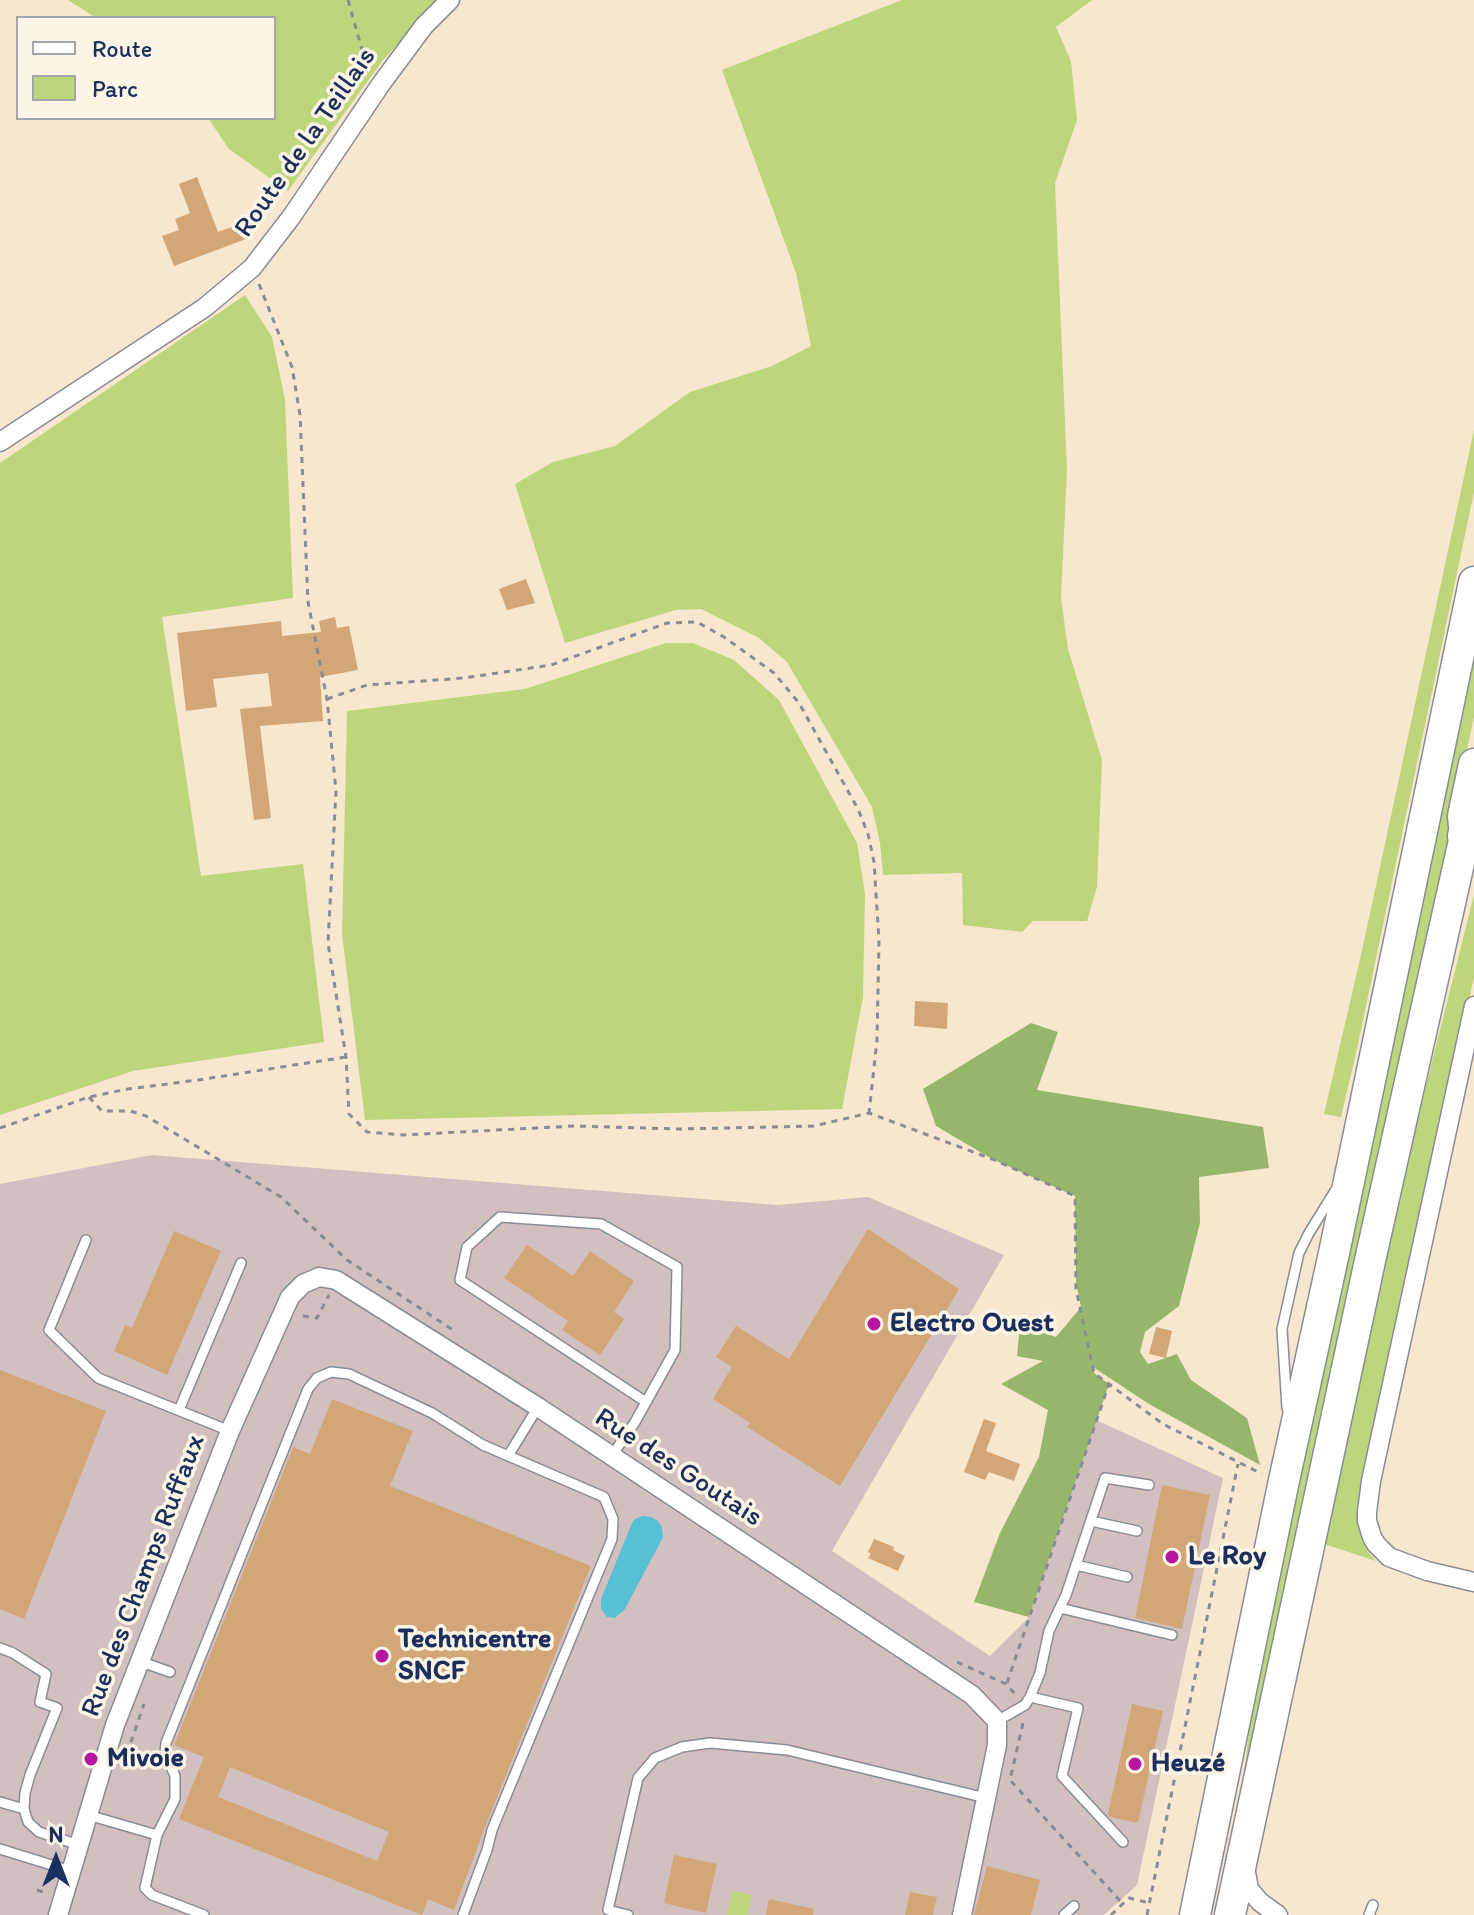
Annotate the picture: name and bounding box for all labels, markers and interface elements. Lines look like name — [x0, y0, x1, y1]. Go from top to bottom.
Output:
legend — [16, 16, 276, 120]
text: Route — [92, 34, 152, 63]
street label: Route de la Teillais — [228, 42, 384, 244]
text: Parc — [92, 74, 138, 103]
place label: Electro Ouest — [890, 1307, 1054, 1341]
marker: Electro Ouest — [865, 1315, 883, 1333]
street label: Rue des Goutais — [588, 1401, 768, 1535]
street label: Rue des Champs Ruffaux — [75, 1430, 213, 1722]
place label: Le Roy — [1188, 1540, 1266, 1574]
marker: Le Roy — [1163, 1548, 1181, 1566]
place label: Technicentre SNCF — [398, 1623, 551, 1689]
marker: Technicentre SNCF — [373, 1647, 391, 1665]
place label: Mivoie — [107, 1742, 184, 1776]
place label: Heuzé — [1151, 1747, 1225, 1781]
marker: Mivoie — [82, 1750, 100, 1768]
marker: Heuzé — [1126, 1755, 1144, 1773]
north arrow — [16, 1819, 96, 1899]
text: N — [49, 1821, 63, 1848]

